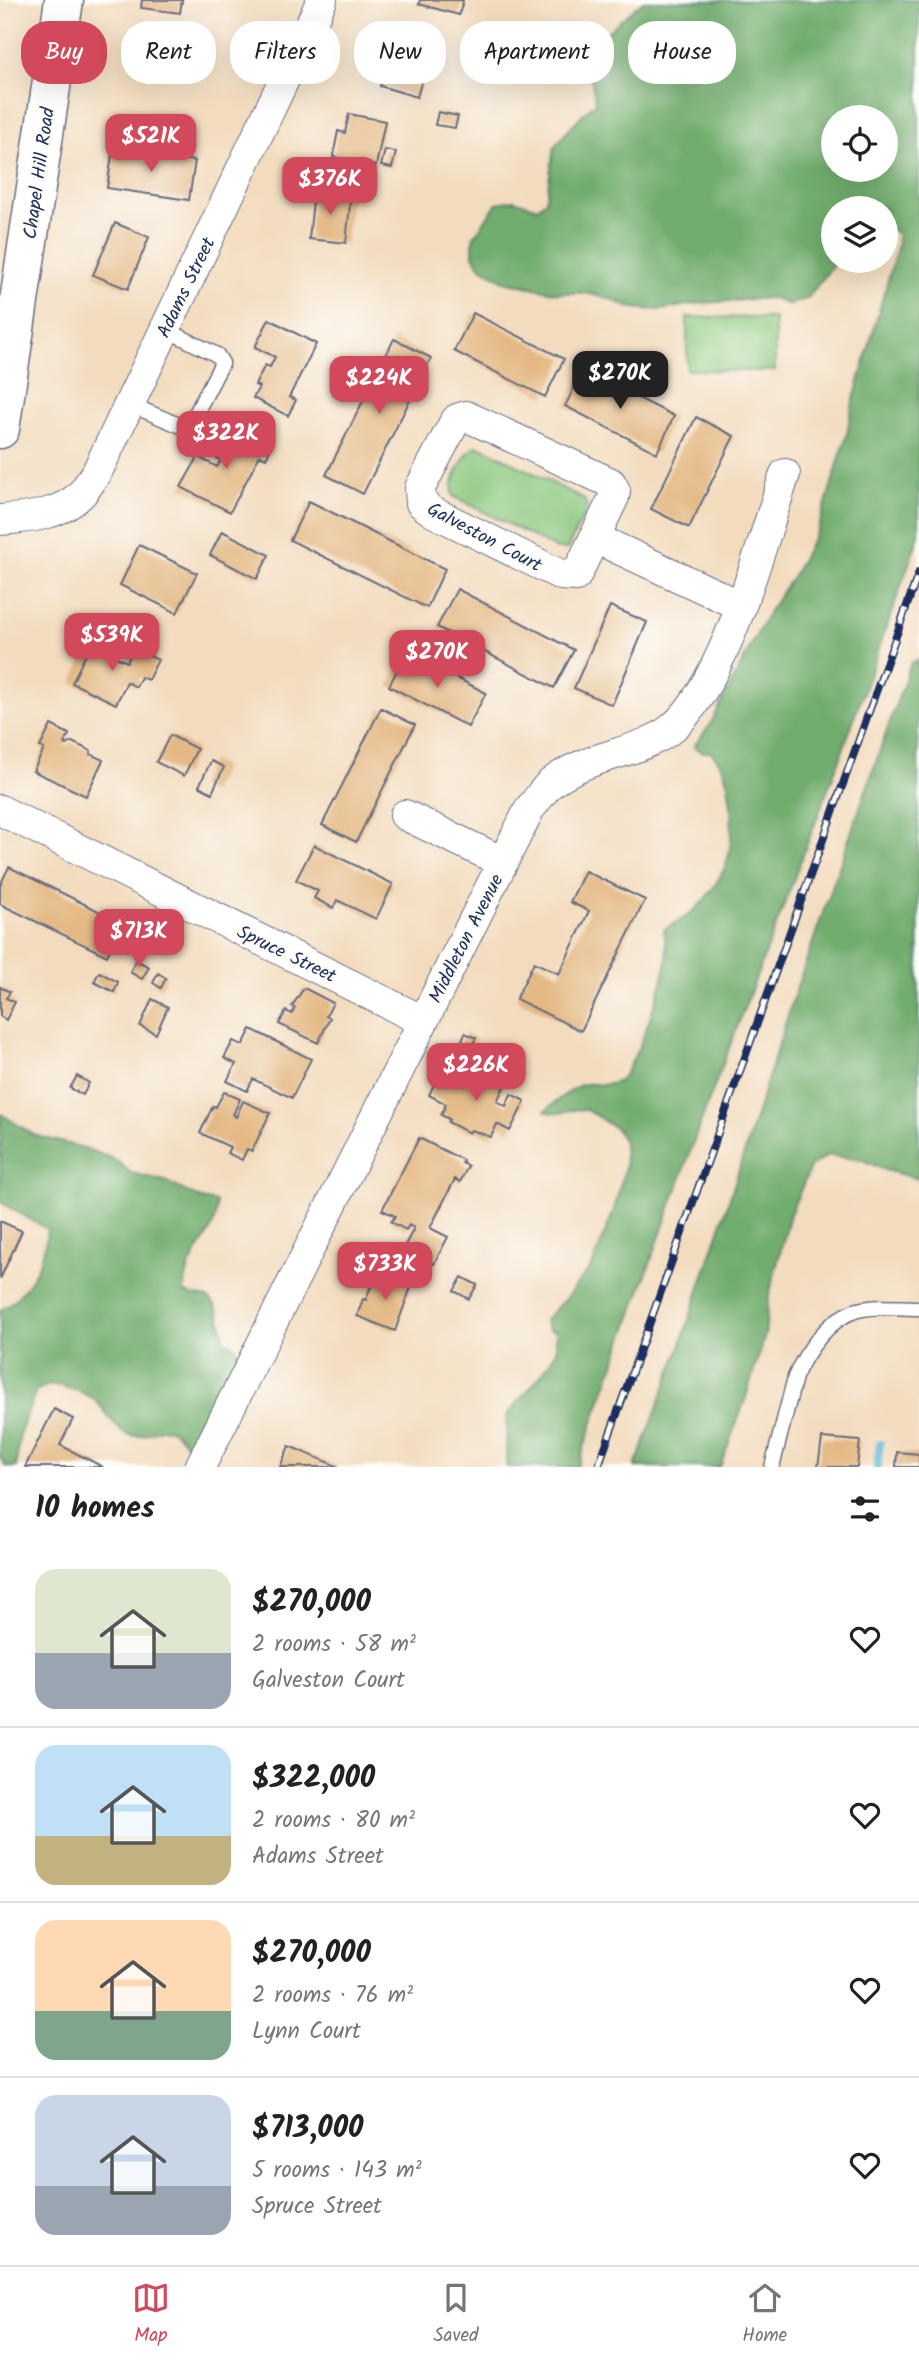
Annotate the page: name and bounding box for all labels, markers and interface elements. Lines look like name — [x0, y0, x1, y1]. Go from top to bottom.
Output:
chip: Buy — [21, 21, 107, 84]
chip: Rent — [121, 21, 216, 84]
chip: Filters — [230, 21, 340, 84]
chip: New — [354, 21, 446, 84]
chip: Apartment — [460, 21, 614, 84]
chip: House — [628, 21, 736, 84]
street label: Chapel Hill Road — [16, 105, 64, 241]
map controls — [821, 105, 898, 273]
button: locate — [821, 105, 898, 182]
pin: $521K — [102, 114, 200, 174]
text: $521K — [121, 119, 181, 155]
pin: $376K — [281, 158, 379, 217]
text: $376K — [298, 162, 362, 198]
button: layers — [821, 196, 898, 273]
street label: Adams Street — [149, 232, 224, 343]
pin: $270K — [571, 352, 669, 411]
pin: $224K — [330, 356, 428, 416]
text: $270K — [588, 356, 652, 392]
text: $224K — [346, 361, 412, 397]
pin: $322K — [177, 412, 275, 471]
text: $322K — [193, 416, 259, 452]
street label: Galveston Court — [421, 495, 547, 581]
pin: $539K — [63, 614, 161, 673]
text: $539K — [80, 618, 144, 654]
pin: $270K — [388, 630, 486, 690]
text: $270K — [405, 635, 469, 671]
street label: Middleton Avenue — [421, 869, 512, 1009]
pin: $713K — [90, 909, 188, 969]
text: $713K — [110, 914, 168, 950]
street label: Spruce Street — [231, 918, 342, 992]
pin: $226K — [427, 1044, 525, 1103]
text: $226K — [443, 1048, 509, 1084]
pin: $733K — [336, 1242, 434, 1302]
text: $733K — [353, 1247, 417, 1283]
text: 10 homes — [35, 1485, 155, 1533]
icon: filters — [846, 1490, 884, 1528]
text: $270,000 — [252, 1579, 371, 1627]
icon: home — [91, 1597, 175, 1681]
icon: heart — [846, 1620, 884, 1658]
text: 2 rooms · 58 m² — [252, 1627, 416, 1663]
text: Galveston Court — [252, 1663, 405, 1699]
text: $322,000 — [252, 1755, 375, 1803]
icon: home — [91, 1773, 175, 1857]
icon: heart — [846, 1796, 884, 1834]
text: 2 rooms · 80 m² — [252, 1803, 415, 1839]
text: Adams Street — [252, 1839, 384, 1875]
text: $270,000 — [252, 1930, 371, 1978]
icon: home — [91, 1948, 175, 2032]
icon: heart — [846, 1971, 884, 2009]
text: 2 rooms · 76 m² — [252, 1978, 413, 2014]
text: Lynn Court — [252, 2014, 361, 2050]
text: $713,000 — [252, 2105, 363, 2153]
icon: home — [91, 2123, 175, 2207]
icon: heart — [846, 2146, 884, 2184]
text: 5 rooms · 143 m² — [252, 2153, 422, 2189]
text: Spruce Street — [252, 2189, 382, 2225]
tab: Map — [132, 2279, 170, 2351]
tab: Saved — [433, 2279, 479, 2351]
tab: Home — [742, 2279, 787, 2351]

